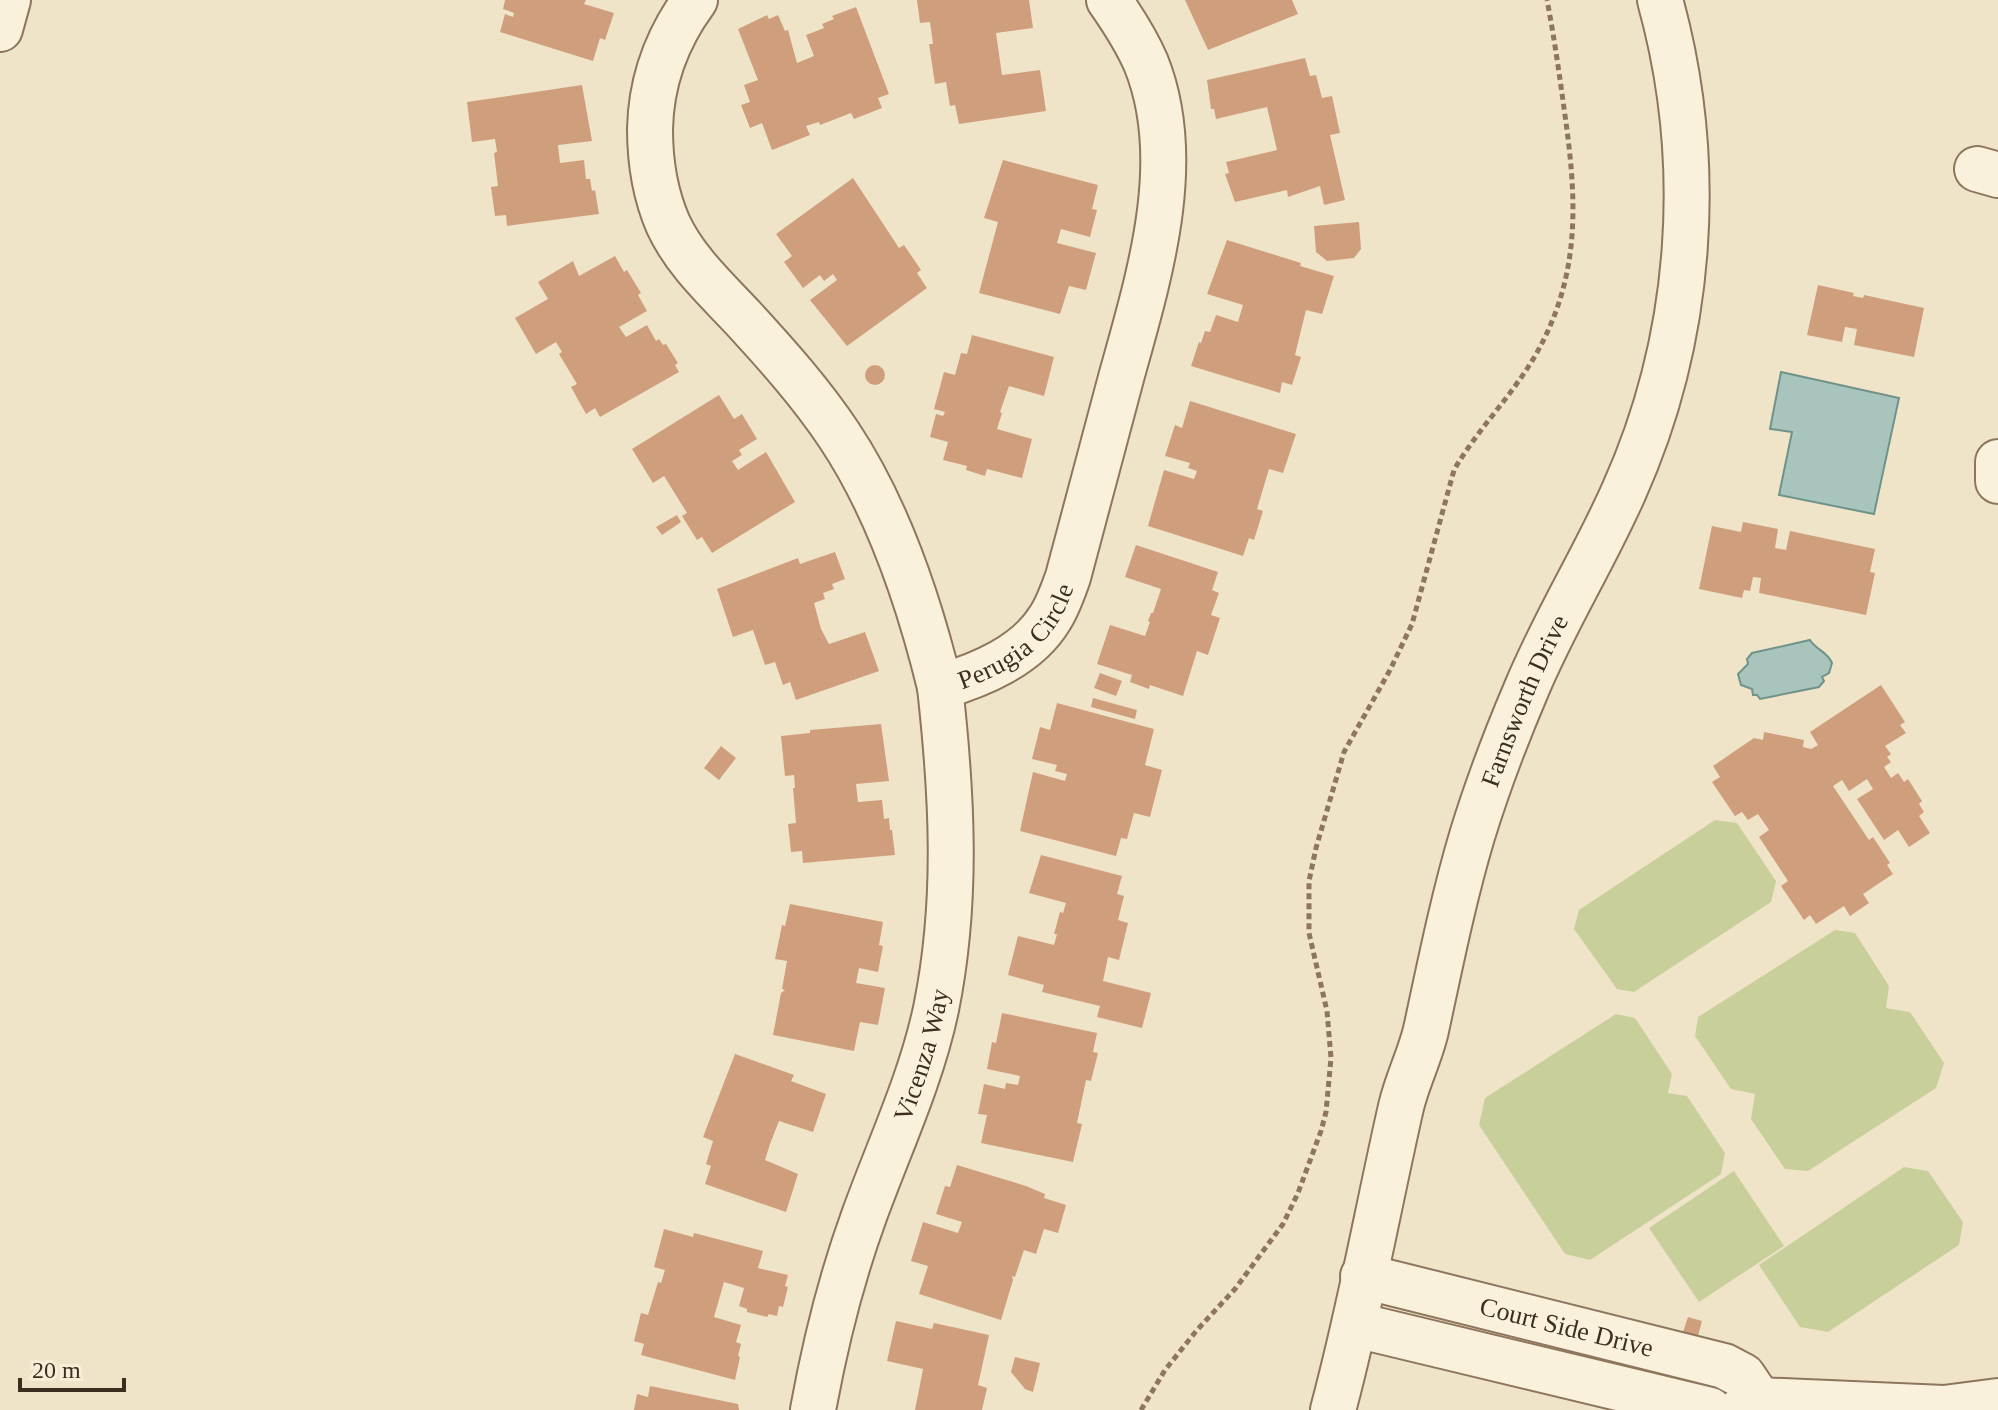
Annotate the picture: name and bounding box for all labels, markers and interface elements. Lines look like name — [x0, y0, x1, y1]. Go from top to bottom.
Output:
street label: Perugia Circle — [954, 580, 1079, 695]
street label: Farnsworth Drive — [1475, 610, 1574, 791]
street label: Vicenza Way — [888, 987, 955, 1125]
street label: Court Side Drive — [1477, 1292, 1656, 1363]
scale bar — [20, 1342, 124, 1392]
text: 20 m — [32, 1357, 81, 1383]

